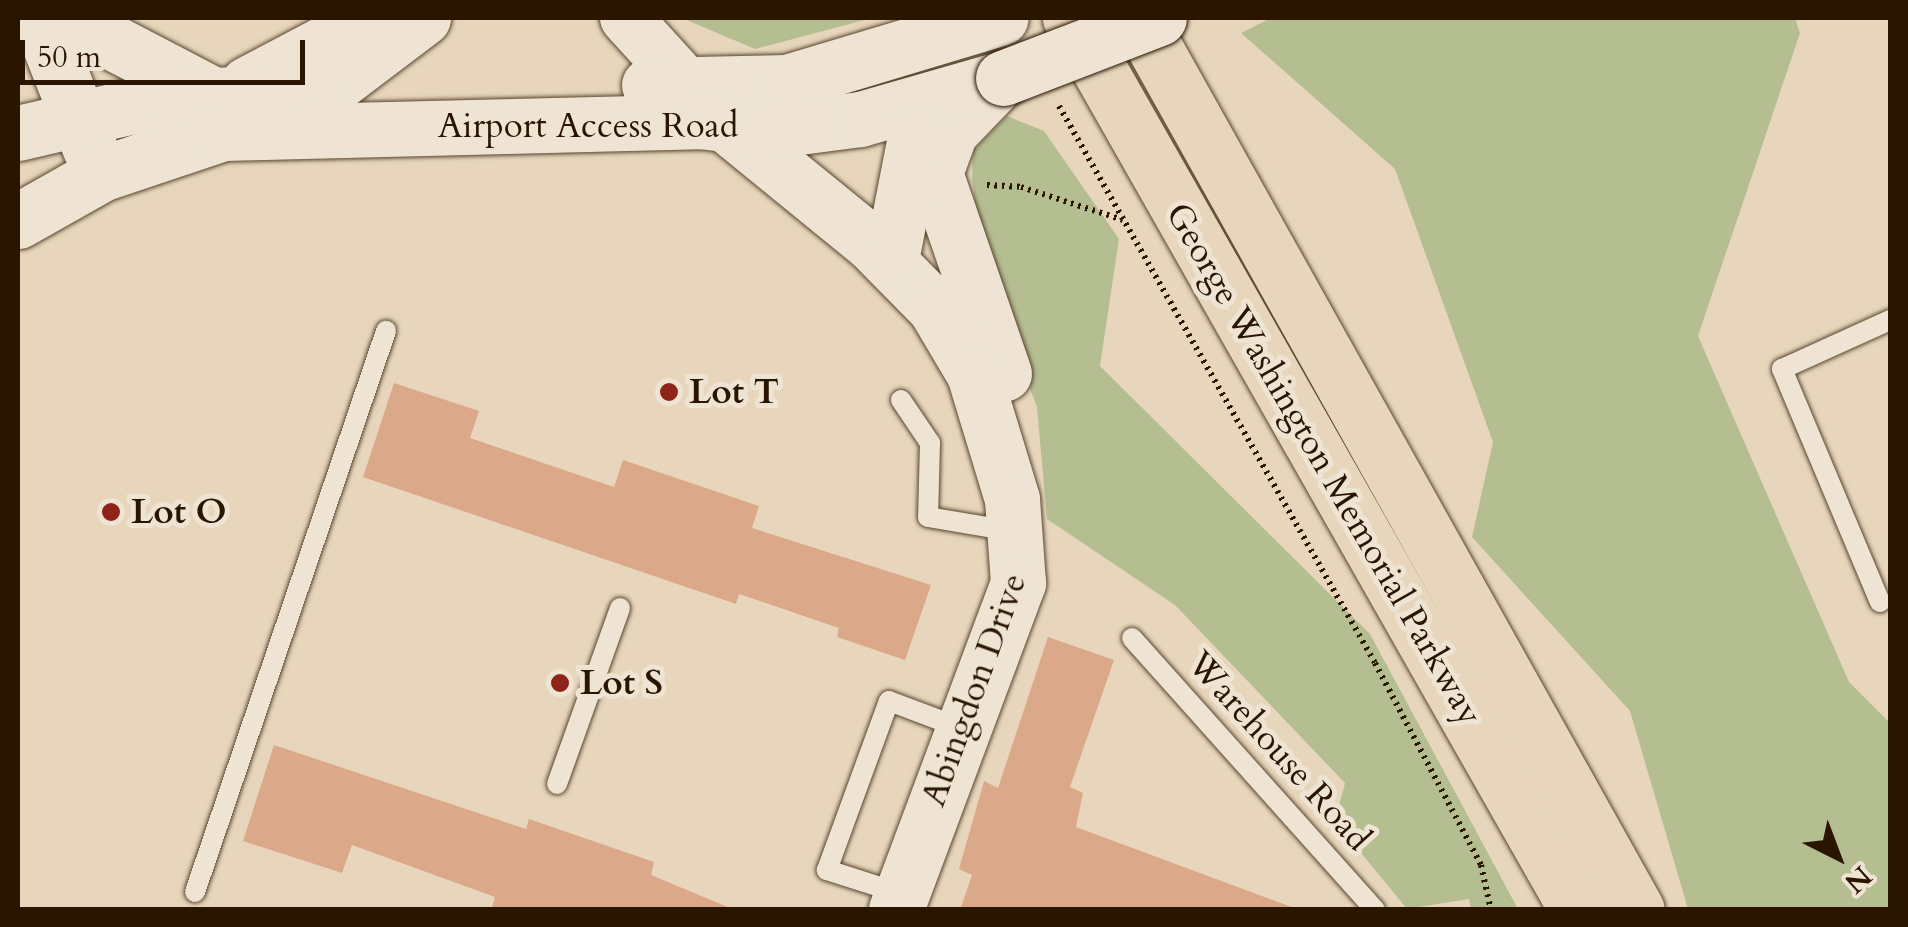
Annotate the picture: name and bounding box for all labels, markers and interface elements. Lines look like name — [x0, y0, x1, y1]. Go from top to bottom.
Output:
scale bar — [25, 20, 310, 82]
text: 50 m — [37, 37, 101, 78]
street label: Airport Access Road — [438, 105, 738, 147]
street label: George Washington Memorial Parkway — [1157, 195, 1491, 733]
place label: Lot T — [689, 371, 779, 413]
marker: Lot T — [658, 381, 680, 403]
place label: Lot O — [131, 491, 227, 533]
marker: Lot O — [100, 501, 122, 523]
street label: Abingdon Drive — [912, 568, 1036, 812]
street label: Warehouse Road — [1179, 643, 1379, 859]
place label: Lot S — [580, 662, 663, 704]
marker: Lot S — [549, 672, 571, 694]
north arrow — [1788, 807, 1888, 907]
text: N — [1836, 857, 1880, 902]

